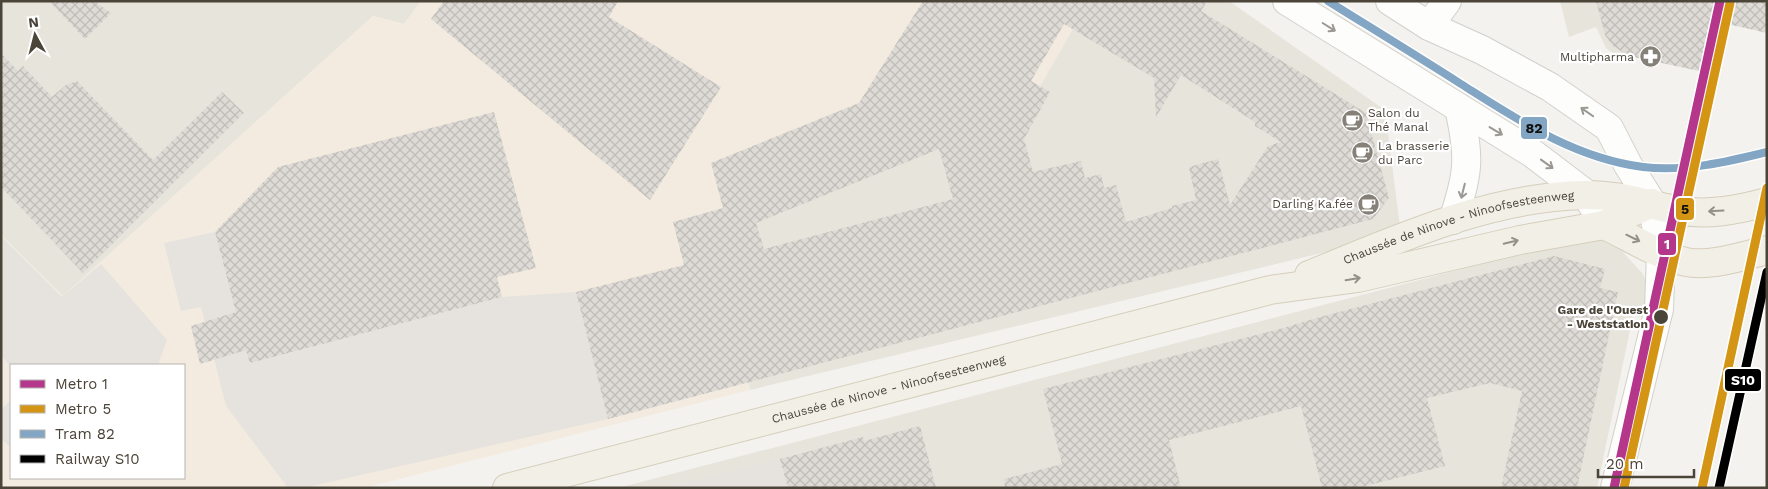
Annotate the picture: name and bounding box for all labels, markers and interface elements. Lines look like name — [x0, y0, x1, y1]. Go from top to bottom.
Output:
north arrow — [10, 10, 60, 60]
text: N — [27, 14, 40, 31]
one-way arrow — [1321, 22, 1335, 32]
pharmacy icon: Multipharma — [1638, 45, 1662, 69]
place label: Multipharma — [1560, 50, 1634, 64]
place label: Salon du Thé Manal — [1368, 106, 1429, 134]
one-way arrow — [1580, 107, 1594, 117]
cafe icon: Salon du Thé Manal — [1340, 108, 1364, 132]
line badge: 82 — [1520, 116, 1548, 140]
text: 82 — [1525, 120, 1543, 136]
one-way arrow — [1489, 127, 1503, 137]
place label: La brasserie du Parc — [1378, 139, 1449, 167]
cafe icon: La brasserie du Parc — [1350, 141, 1374, 165]
one-way arrow — [1540, 158, 1553, 169]
one-way arrow — [1457, 182, 1467, 198]
street label: Chaussée de Ninove - Ninoofsesteenweg — [1341, 188, 1575, 267]
cafe icon: Darling Ka.fée — [1357, 192, 1381, 216]
place label: Darling Ka.fée — [1272, 197, 1353, 211]
line badge: 5 — [1675, 197, 1695, 221]
text: 5 — [1681, 201, 1689, 217]
one-way arrow — [1708, 207, 1724, 216]
line badge: 1 — [1657, 232, 1677, 256]
one-way arrow — [1625, 234, 1640, 243]
text: 1 — [1664, 236, 1670, 252]
one-way arrow — [1503, 237, 1519, 246]
one-way arrow — [1345, 274, 1361, 284]
place label: Gare de l'Ouest - Weststation — [1558, 303, 1649, 331]
marker: Gare de l'Ouest - Weststation — [1652, 308, 1670, 326]
street label: Chaussée de Ninove - Ninoofsesteenweg — [770, 352, 1007, 426]
legend — [10, 364, 185, 479]
line badge: S10 — [1724, 368, 1762, 392]
text: S10 — [1731, 372, 1755, 388]
text: Metro 1 — [55, 375, 108, 393]
text: Metro 5 — [55, 400, 111, 418]
text: Tram 82 — [55, 425, 115, 443]
scale bar — [1598, 446, 1694, 478]
text: Railway S10 — [55, 450, 140, 468]
text: 20 m — [1606, 455, 1644, 473]

